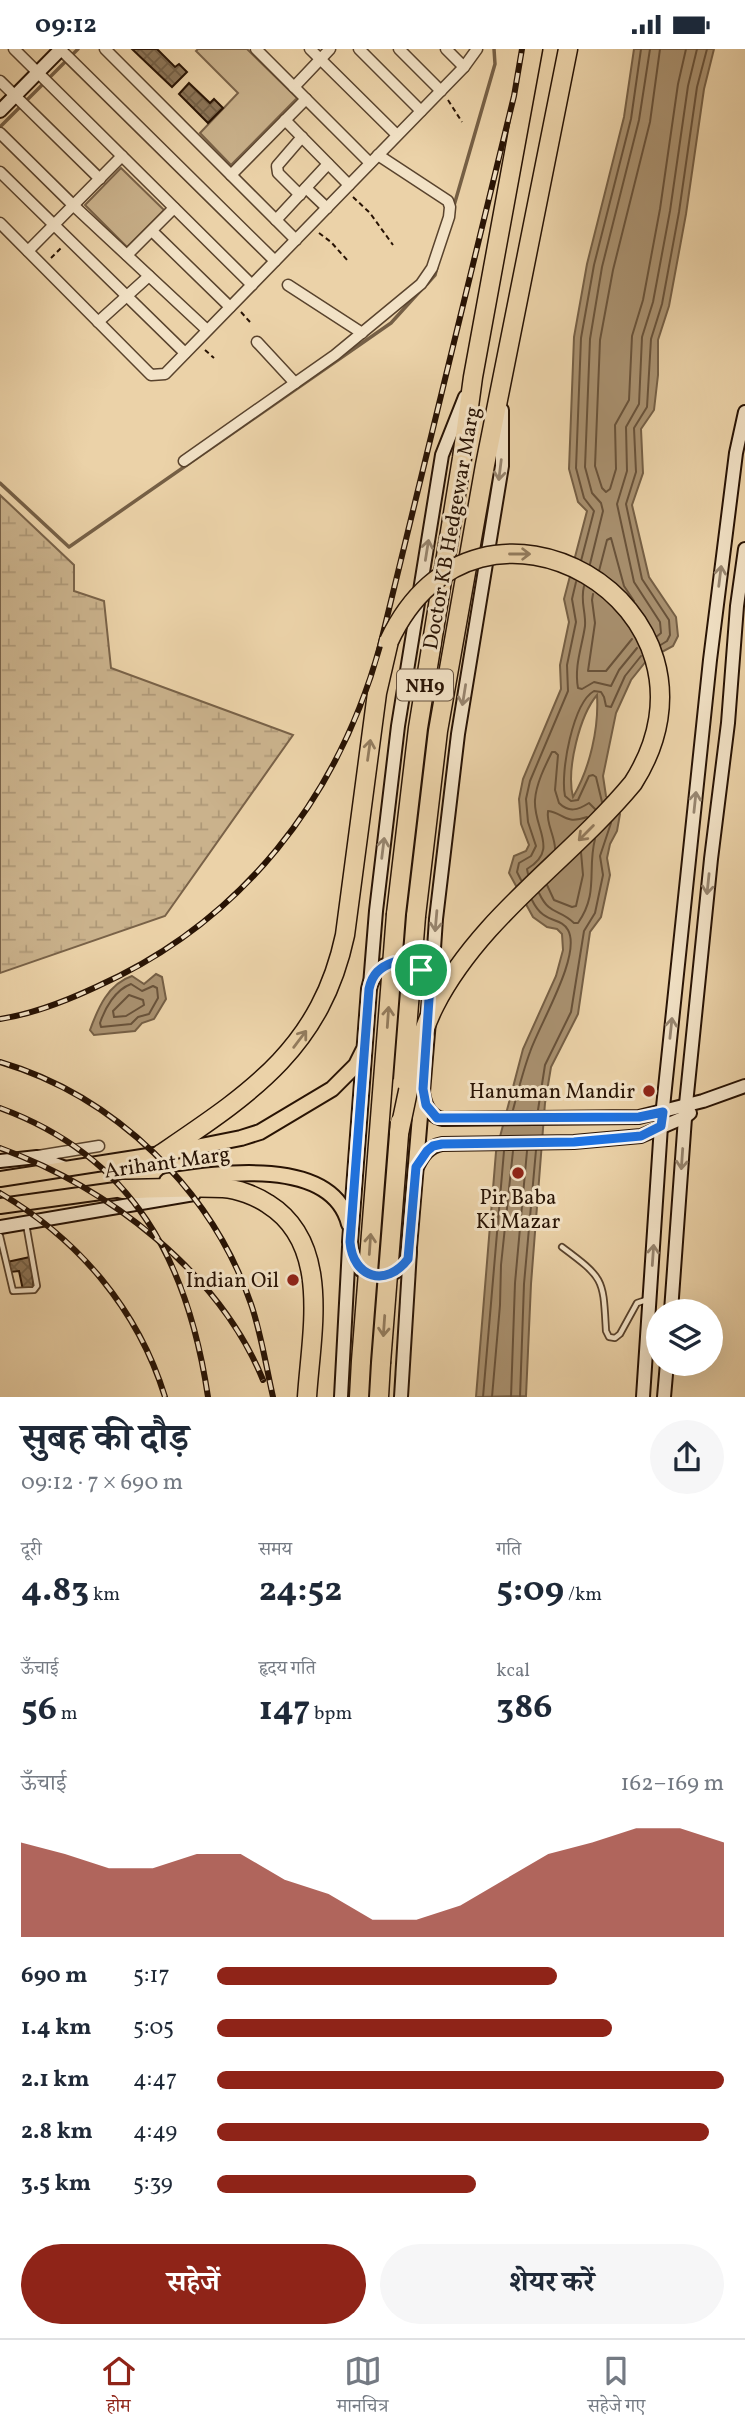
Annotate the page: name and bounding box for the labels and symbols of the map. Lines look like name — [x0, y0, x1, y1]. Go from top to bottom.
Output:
street label: Doctor KB Hedgewar Marg — [417, 405, 488, 652]
one-way arrow — [494, 458, 507, 481]
one-way arrow — [421, 539, 434, 562]
one-way arrow — [508, 547, 531, 561]
one-way arrow — [714, 565, 727, 588]
road number: NH9 — [397, 670, 453, 701]
one-way arrow — [457, 683, 470, 706]
one-way arrow — [363, 740, 376, 762]
one-way arrow — [689, 791, 702, 814]
one-way arrow — [577, 824, 594, 841]
one-way arrow — [377, 837, 390, 860]
one-way arrow — [701, 872, 714, 895]
one-way arrow — [429, 909, 442, 931]
pin — [391, 940, 451, 1000]
one-way arrow — [382, 1006, 395, 1029]
one-way arrow — [665, 1018, 678, 1040]
one-way arrow — [292, 1030, 307, 1049]
place label: Hanuman Mandir — [469, 1078, 635, 1107]
marker: Hanuman Mandir — [641, 1083, 657, 1099]
street label: Arihant Marg — [103, 1140, 232, 1187]
one-way arrow — [675, 1148, 688, 1170]
marker: Pir Baba Ki Mazar — [510, 1165, 526, 1181]
place label: Pir Baba Ki Mazar — [476, 1184, 560, 1237]
one-way arrow — [364, 1233, 377, 1256]
one-way arrow — [646, 1244, 659, 1267]
place label: Indian Oil — [186, 1267, 279, 1296]
marker: Indian Oil — [285, 1272, 301, 1288]
one-way arrow — [377, 1314, 390, 1337]

